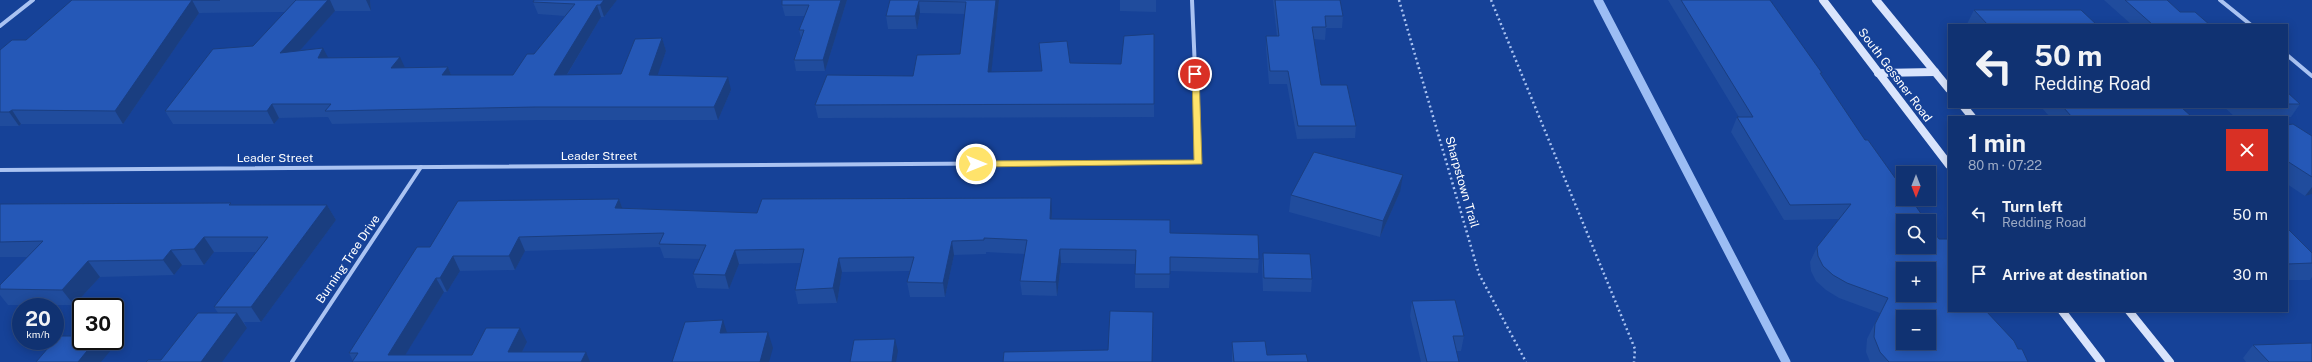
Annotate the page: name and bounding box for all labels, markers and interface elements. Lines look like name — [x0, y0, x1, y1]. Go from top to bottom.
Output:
street label: South Gessner Road — [1855, 25, 1935, 125]
text: 50 m — [2034, 39, 2102, 72]
icon: left — [1968, 40, 2020, 92]
pin — [1178, 57, 1212, 91]
icon: arrive — [1184, 63, 1206, 85]
text: Redding Road — [2034, 73, 2151, 94]
text: 1 min — [1968, 129, 2026, 157]
button: close — [2226, 129, 2268, 171]
street label: Sharpstown Trail — [1442, 135, 1482, 230]
position arrow — [955, 143, 997, 185]
street label: Leader Street — [561, 149, 638, 163]
street label: Leader Street — [237, 151, 314, 165]
text: 80 m · 07:22 — [1968, 158, 2042, 173]
north arrow — [1896, 166, 1936, 206]
map controls — [1896, 166, 1936, 350]
text: Turn left — [2002, 198, 2063, 215]
icon: left — [1968, 203, 1990, 225]
text: 50 m — [2233, 206, 2268, 223]
street label: Burning Tree Drive — [313, 212, 383, 306]
button: search — [1896, 214, 1936, 254]
text: Redding Road — [2002, 215, 2086, 230]
button: + — [1896, 262, 1936, 302]
icon: arrive — [1968, 263, 1990, 285]
text: Arrive at destination — [2002, 266, 2147, 283]
text: 30 m — [2233, 266, 2268, 283]
speed limit sign: 30 — [72, 298, 124, 350]
text: 20 — [25, 307, 51, 331]
button: − — [1896, 310, 1936, 350]
text: km/h — [26, 328, 50, 340]

